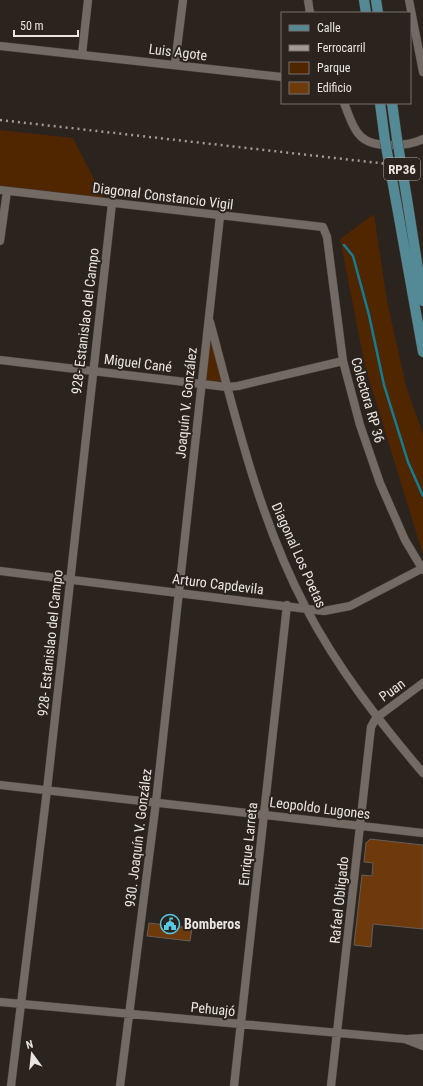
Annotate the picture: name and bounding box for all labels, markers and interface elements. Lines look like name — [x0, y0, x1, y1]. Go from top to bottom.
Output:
scale bar — [14, 12, 78, 38]
legend — [281, 12, 411, 104]
text: 50 m — [20, 19, 44, 33]
text: Calle — [317, 21, 341, 35]
street label: Luis Agote — [148, 40, 209, 64]
text: Ferrocarril — [317, 41, 366, 55]
text: Parque — [317, 61, 351, 75]
text: Edificio — [317, 81, 352, 95]
road number: RP36 — [384, 158, 420, 180]
street label: Diagonal Constancio Vigil — [92, 179, 234, 213]
street label: 928- Estanislao del Campo — [68, 247, 102, 395]
street label: Joaquín V. González — [172, 347, 200, 459]
street label: Miguel Cané — [103, 351, 173, 375]
street label: Colectora RP 36 — [348, 355, 388, 445]
street label: Diagonal Los Poetas — [269, 500, 329, 610]
street label: 928- Estanislao del Campo — [34, 569, 66, 717]
street label: Arturo Capdevila — [171, 570, 265, 598]
street label: Puan — [376, 675, 408, 705]
street label: 930. Joaquín V. González — [122, 768, 154, 908]
street label: Leopoldo Lugones — [269, 794, 371, 822]
street label: Enrique Larreta — [236, 801, 260, 887]
street label: Rafael Obligado — [326, 856, 352, 944]
public building icon: Bomberos — [159, 913, 181, 935]
place label: Bomberos — [184, 916, 241, 932]
street label: Pehuajó — [190, 999, 236, 1019]
north arrow — [12, 1034, 52, 1074]
text: N — [25, 1038, 35, 1052]

